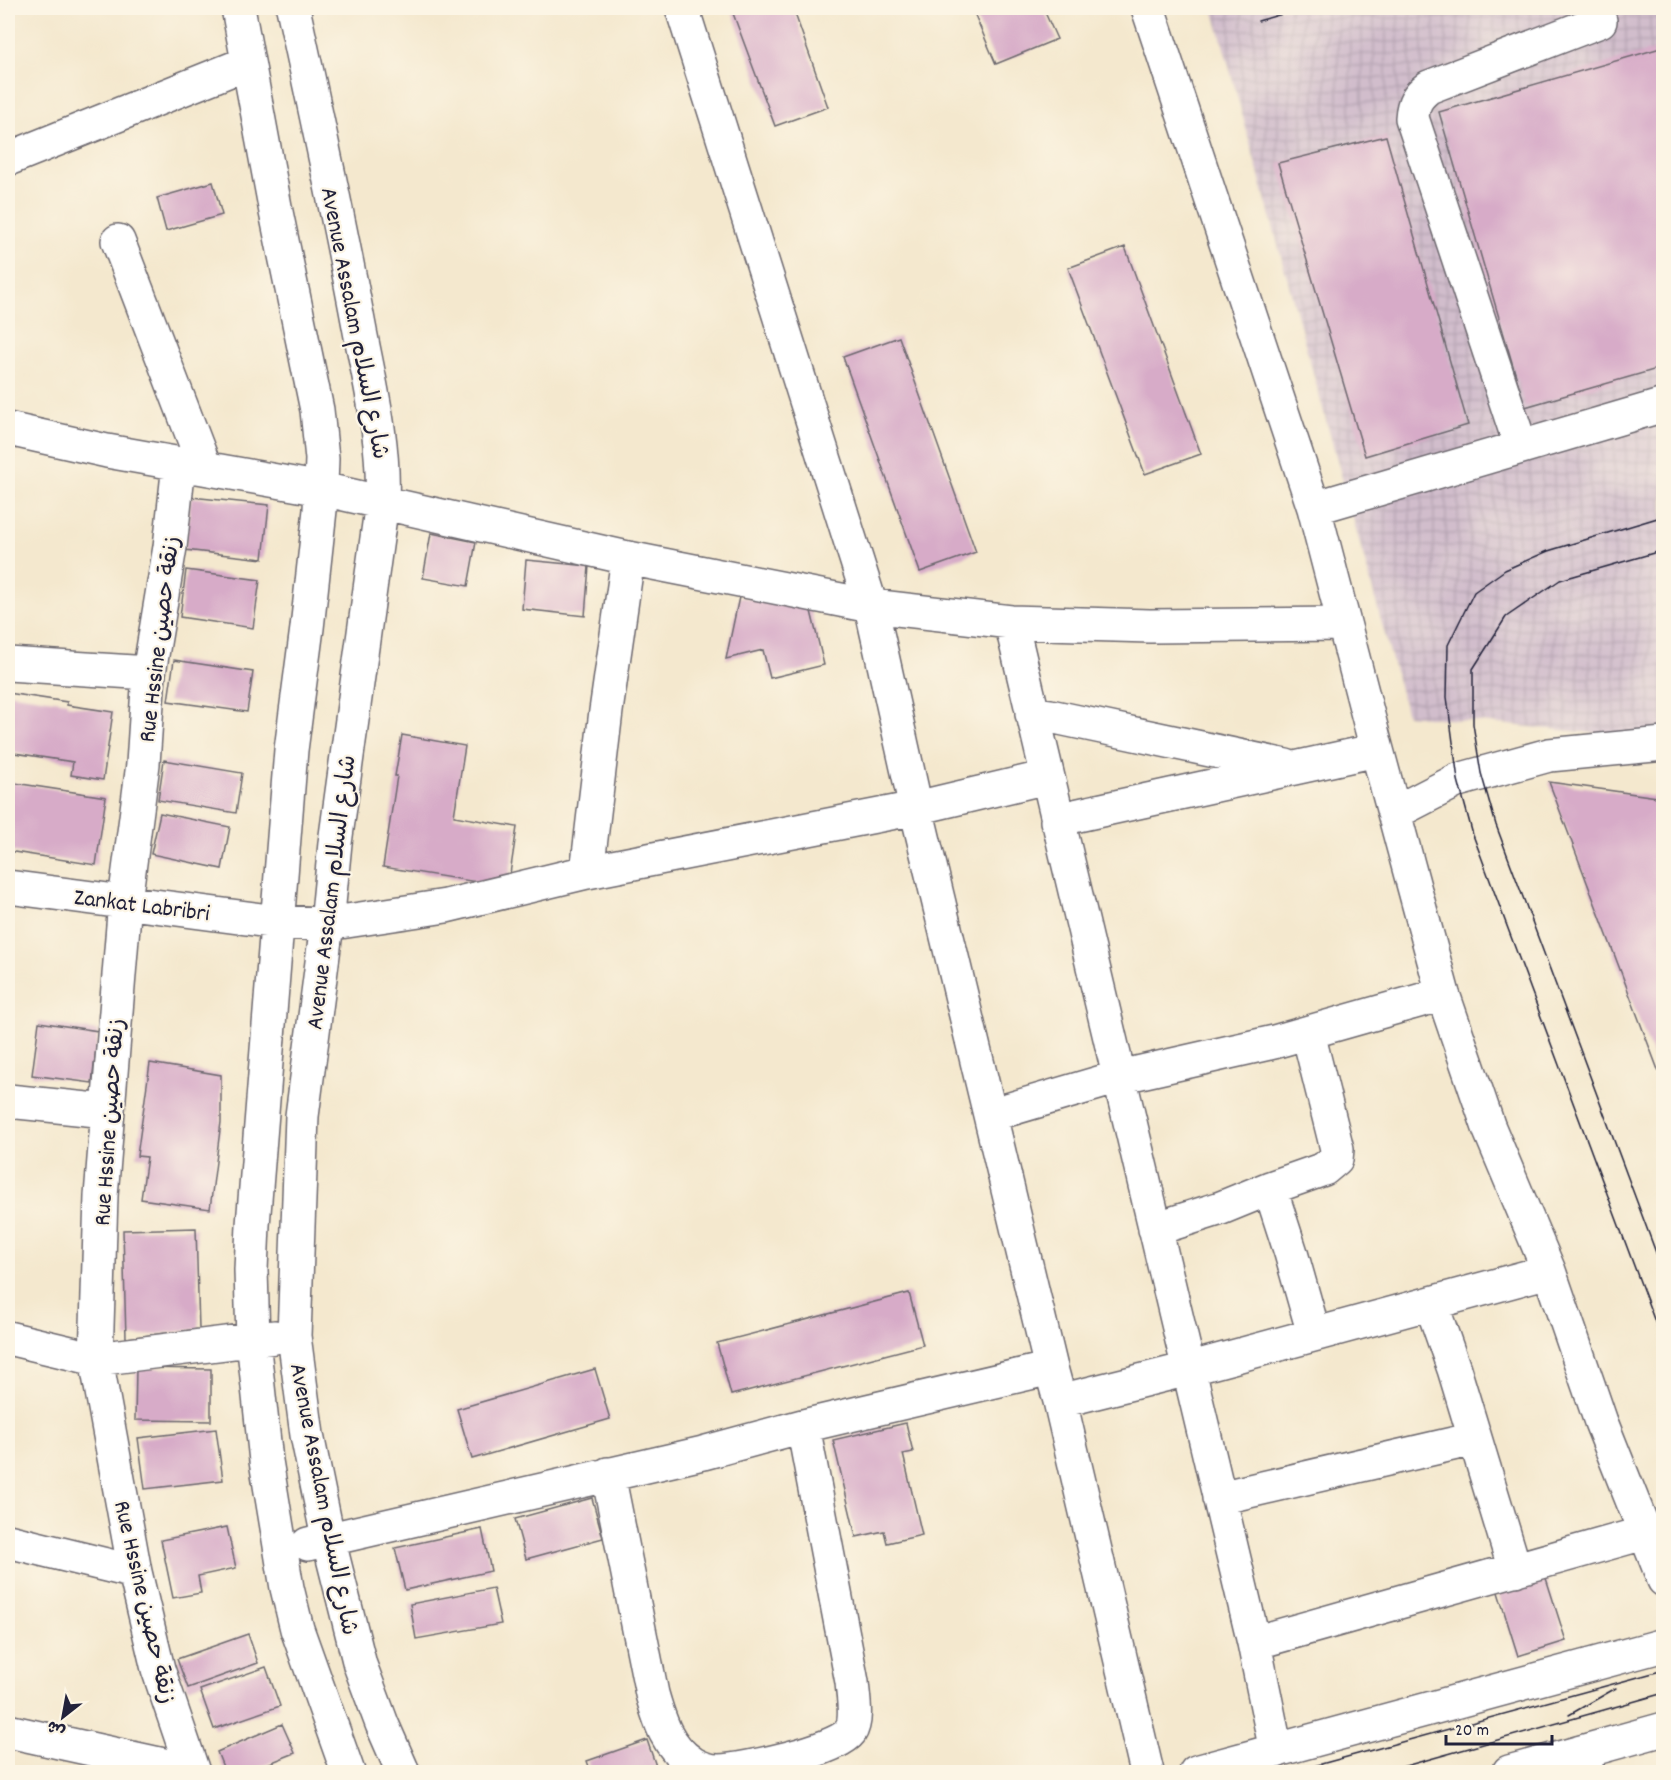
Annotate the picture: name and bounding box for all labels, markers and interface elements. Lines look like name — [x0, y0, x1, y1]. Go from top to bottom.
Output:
street label: Avenue Assalam شارع السلام — [310, 185, 396, 462]
street label: Rue Hssine زنقة حصين — [131, 534, 191, 745]
street label: Avenue Assalam شارع السلام — [299, 753, 367, 1032]
street label: Zankat Labribri — [72, 882, 212, 932]
street label: Rue Hssine زنقة حصين — [87, 1017, 135, 1227]
street label: Avenue Assalam شارع السلام — [279, 1361, 365, 1638]
street label: Rue Hssine زنقة حصين — [103, 1498, 183, 1708]
north arrow — [33, 1687, 93, 1747]
scale bar — [1446, 1708, 1552, 1746]
text: ش — [43, 1713, 70, 1742]
text: 20 m — [1455, 1719, 1489, 1744]

